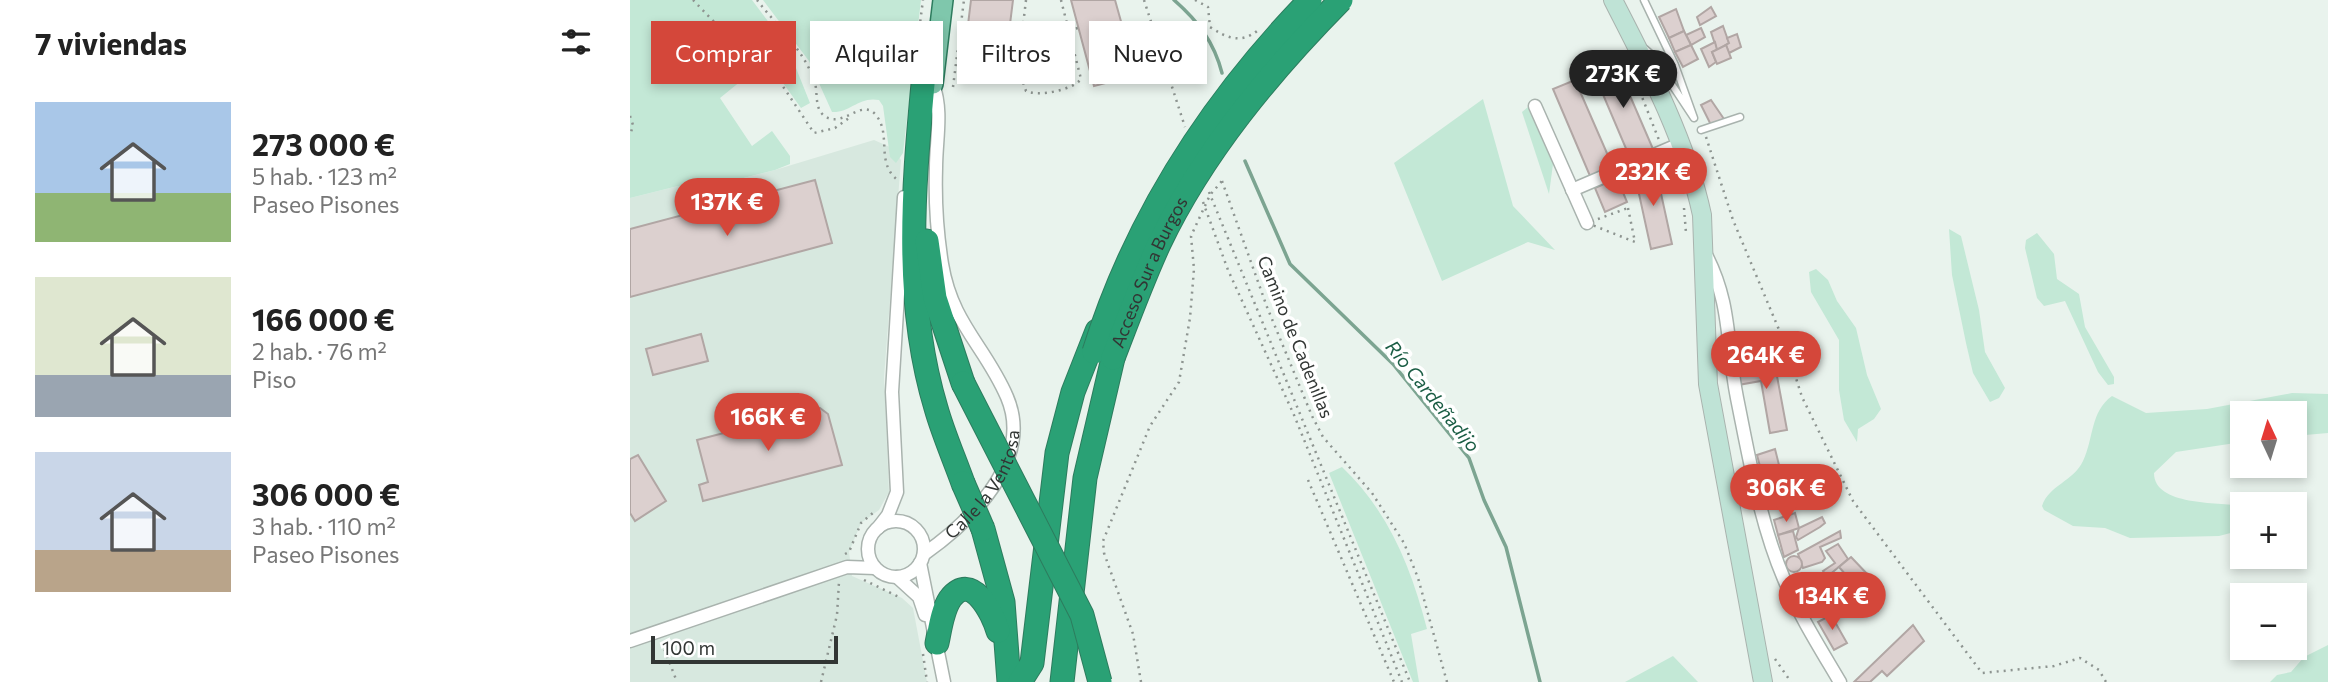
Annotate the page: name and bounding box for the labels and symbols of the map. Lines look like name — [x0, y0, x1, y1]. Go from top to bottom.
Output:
pin: 273K € — [1566, 50, 1680, 110]
pin: 232K € — [1596, 148, 1710, 208]
pin: 137K € — [670, 178, 784, 238]
street label: Acceso Sur a Burgos — [1106, 192, 1192, 351]
street label: Camino de Cadenillas — [1253, 252, 1339, 421]
pin: 264K € — [1709, 332, 1823, 391]
water label: Río Cardeñadijo — [1381, 335, 1485, 456]
pin: 166K € — [711, 393, 825, 453]
north arrow — [2230, 401, 2306, 478]
street label: Calle la Ventosa — [940, 429, 1024, 543]
pin: 306K € — [1729, 464, 1843, 524]
pin: 134K € — [1775, 572, 1889, 632]
scale bar — [651, 633, 838, 665]

